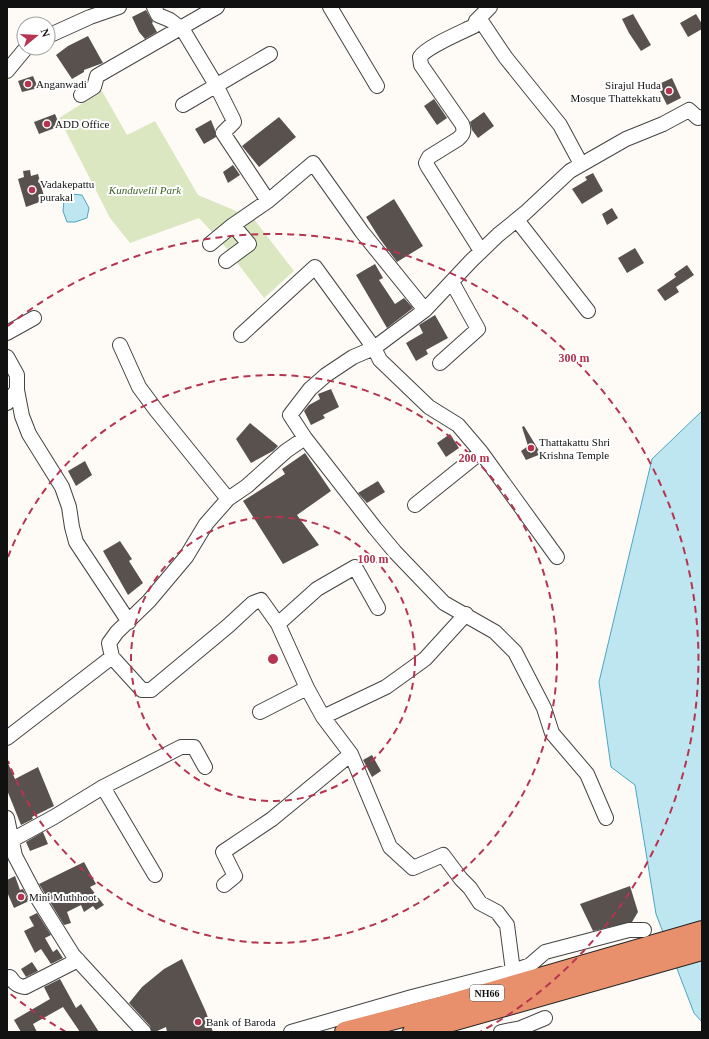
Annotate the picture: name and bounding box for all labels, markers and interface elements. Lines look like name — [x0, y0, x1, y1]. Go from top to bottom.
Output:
north arrow — [16, 16, 56, 56]
text: N — [39, 27, 52, 39]
place label: Anganwadi — [36, 78, 87, 90]
marker: Anganwadi — [23, 79, 33, 89]
place label: Sirajul Huda Mosque Thattekkatu — [570, 79, 661, 104]
marker: Sirajul Huda Mosque Thattekkatu — [664, 86, 674, 96]
place label: ADD Office — [55, 118, 110, 130]
marker: ADD Office — [42, 119, 52, 129]
place label: Vadakepattu purakal — [40, 178, 95, 203]
park label: Kunduvelil Park — [108, 184, 182, 196]
marker: Vadakepattu purakal — [27, 185, 37, 195]
text: 300 m — [559, 351, 590, 365]
place label: Thattakattu Shri Krishna Temple — [539, 436, 610, 461]
marker: Thattakattu Shri Krishna Temple — [526, 443, 536, 453]
text: 200 m — [459, 451, 490, 465]
text: 100 m — [358, 552, 389, 566]
centre of rings — [266, 652, 280, 666]
place label: Mini Muthhoot — [29, 891, 97, 903]
marker: Mini Muthhoot — [16, 892, 26, 902]
road number: NH66 — [470, 985, 504, 1001]
place label: Bank of Baroda — [206, 1016, 276, 1028]
marker: Bank of Baroda — [193, 1017, 203, 1027]

